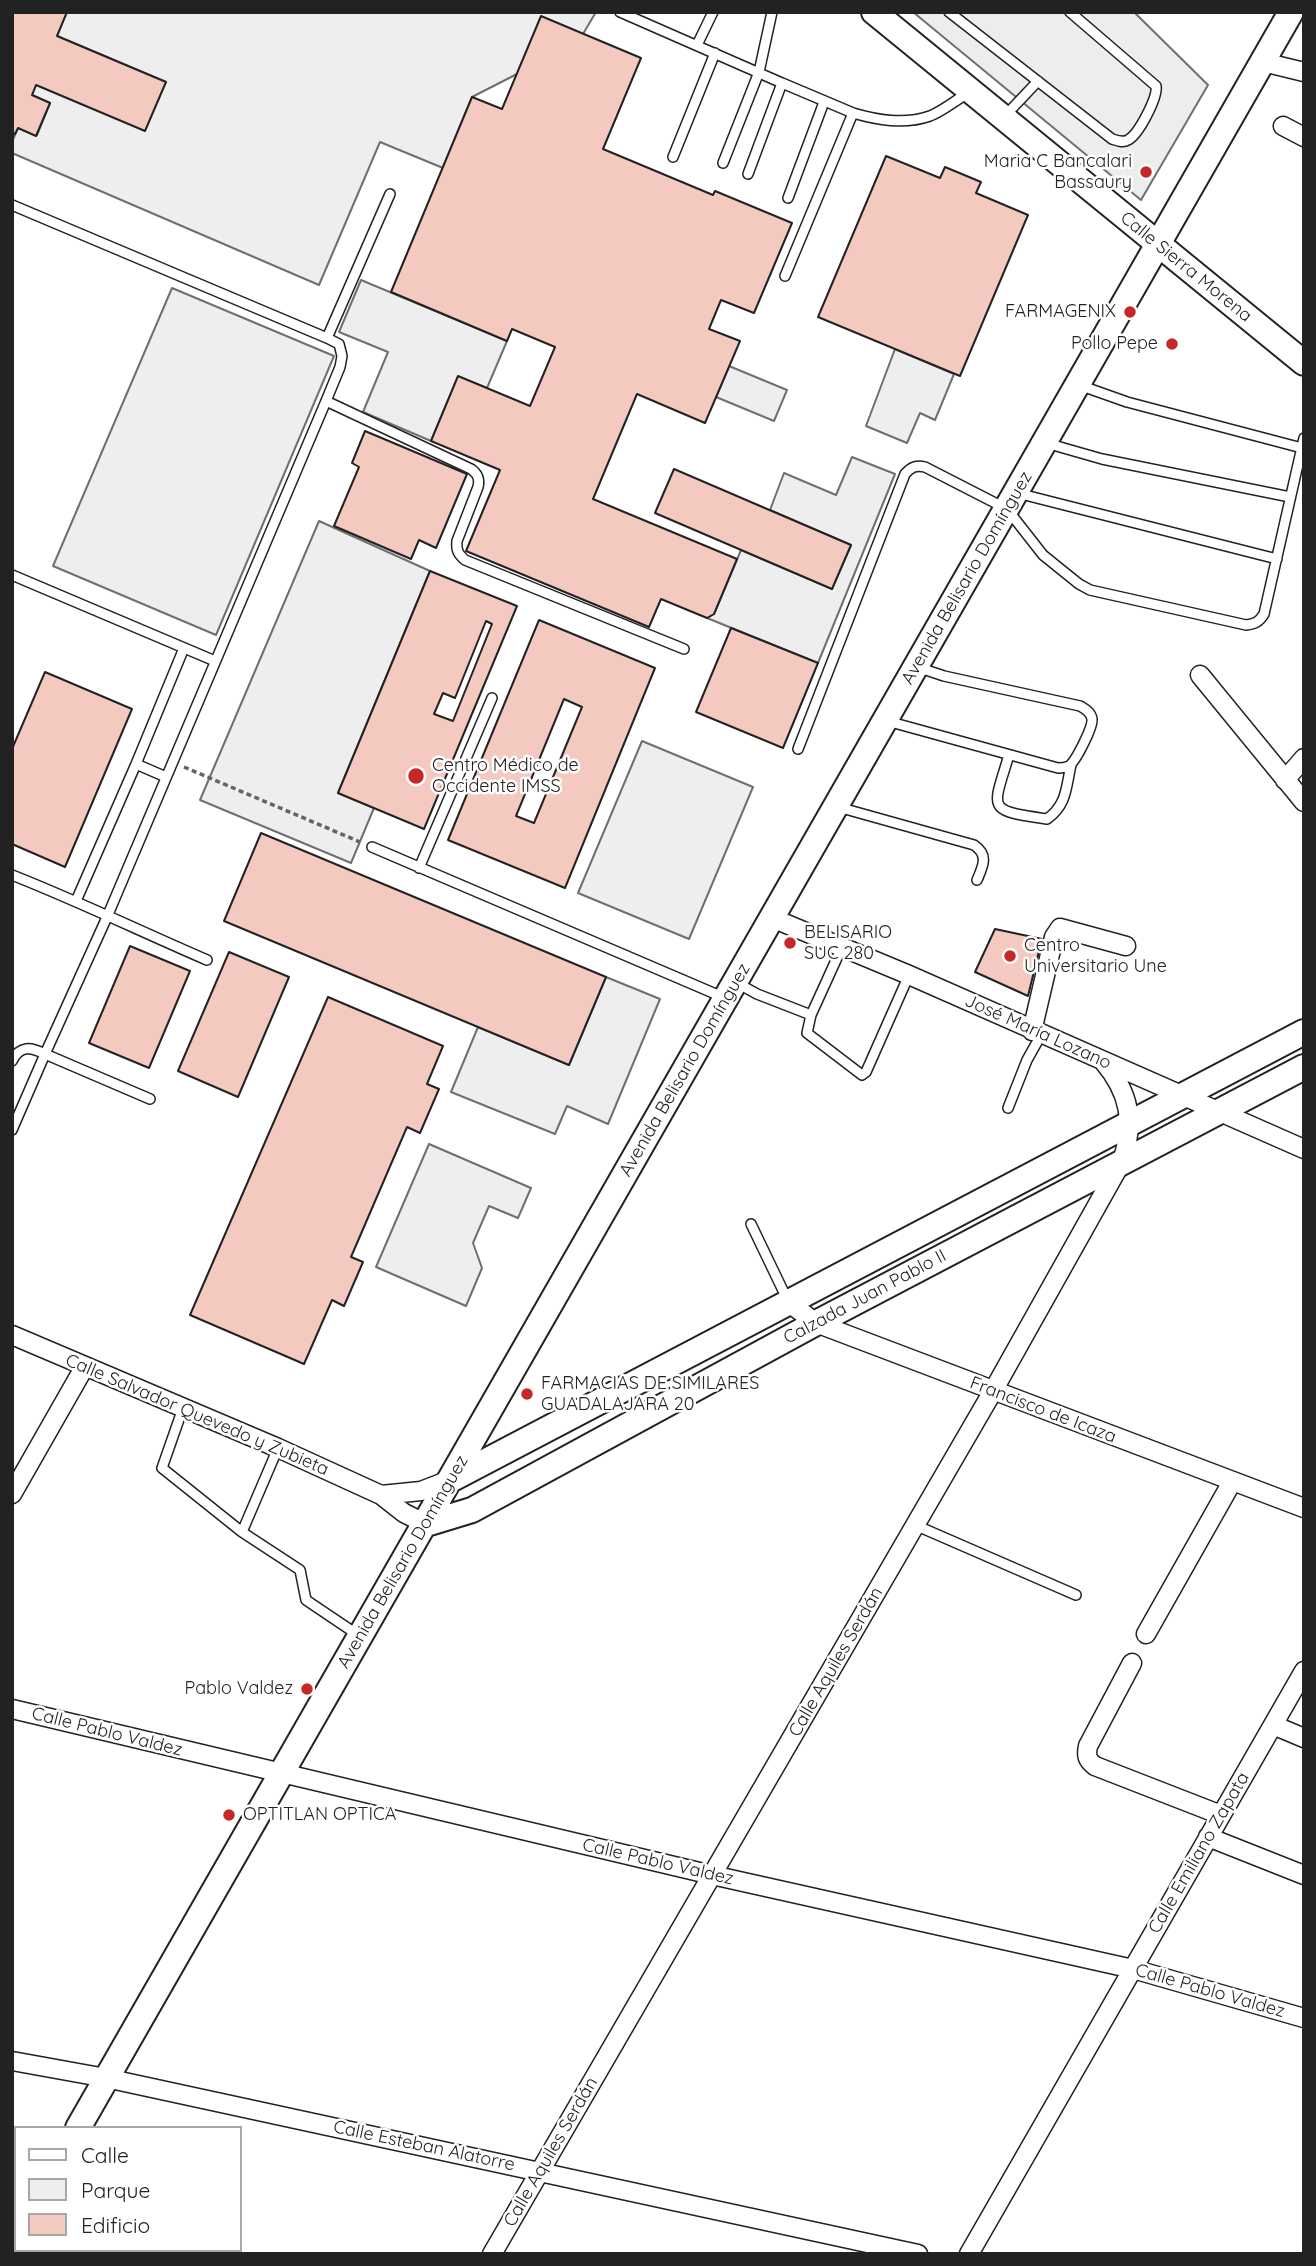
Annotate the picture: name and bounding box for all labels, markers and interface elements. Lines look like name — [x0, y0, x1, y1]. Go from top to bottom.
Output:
place label: Maria C Bancalari Bassaury — [984, 151, 1132, 194]
marker: Maria C Bancalari Bassaury — [1138, 164, 1154, 180]
street label: Calle Sierra Morena — [1116, 207, 1256, 327]
place label: FARMAGENIX — [1005, 301, 1116, 323]
marker: FARMAGENIX — [1122, 304, 1138, 320]
place label: Pollo Pepe — [1071, 333, 1158, 355]
marker: Pollo Pepe — [1164, 336, 1180, 352]
street label: Avenida Belisario Domínguez — [897, 468, 1037, 688]
place label: Centro Médico de Occidente IMSS — [432, 755, 579, 798]
marker: Centro Médico de Occidente IMSS — [406, 766, 426, 786]
place label: BELISARIO SUC 280 — [804, 922, 892, 964]
marker: BELISARIO SUC 280 — [782, 935, 798, 951]
place label: Centro Universitario Une — [1024, 935, 1167, 978]
marker: Centro Universitario Une — [1002, 948, 1018, 964]
street label: Avenida Belisario Domínguez — [615, 960, 755, 1180]
street label: José María Lozano — [961, 990, 1115, 1074]
street label: Calzada Juan Pablo II — [780, 1245, 950, 1349]
street label: Calle Salvador Quevedo y Zubieta — [62, 1350, 332, 1480]
street label: Francisco de Icaza — [967, 1372, 1119, 1448]
place label: FARMACIAS DE SIMILARES GUADALAJARA 20 — [541, 1373, 759, 1416]
marker: FARMACIAS DE SIMILARES GUADALAJARA 20 — [519, 1386, 535, 1402]
street label: Avenida Belisario Domínguez — [333, 1452, 473, 1672]
street label: Calle Aquiles Serdán — [784, 1583, 888, 1741]
place label: Pablo Valdez — [184, 1678, 293, 1700]
marker: Pablo Valdez — [299, 1681, 315, 1697]
street label: Calle Pablo Valdez — [30, 1703, 184, 1761]
street label: Calle Emiliano Zapata — [1144, 1768, 1254, 1938]
place label: OPTITLAN OPTICA — [243, 1804, 396, 1826]
marker: OPTITLAN OPTICA — [221, 1807, 237, 1823]
street label: Calle Pablo Valdez — [580, 1834, 736, 1890]
street label: Calle Pablo Valdez — [1133, 1959, 1287, 2023]
street label: Calle Aquiles Serdán — [499, 2073, 603, 2231]
street label: Calle Esteban Alatorre — [331, 2116, 517, 2176]
legend — [14, 2126, 242, 2252]
text: Calle — [81, 2142, 129, 2168]
text: Parque — [81, 2177, 150, 2203]
text: Edificio — [81, 2212, 150, 2238]

